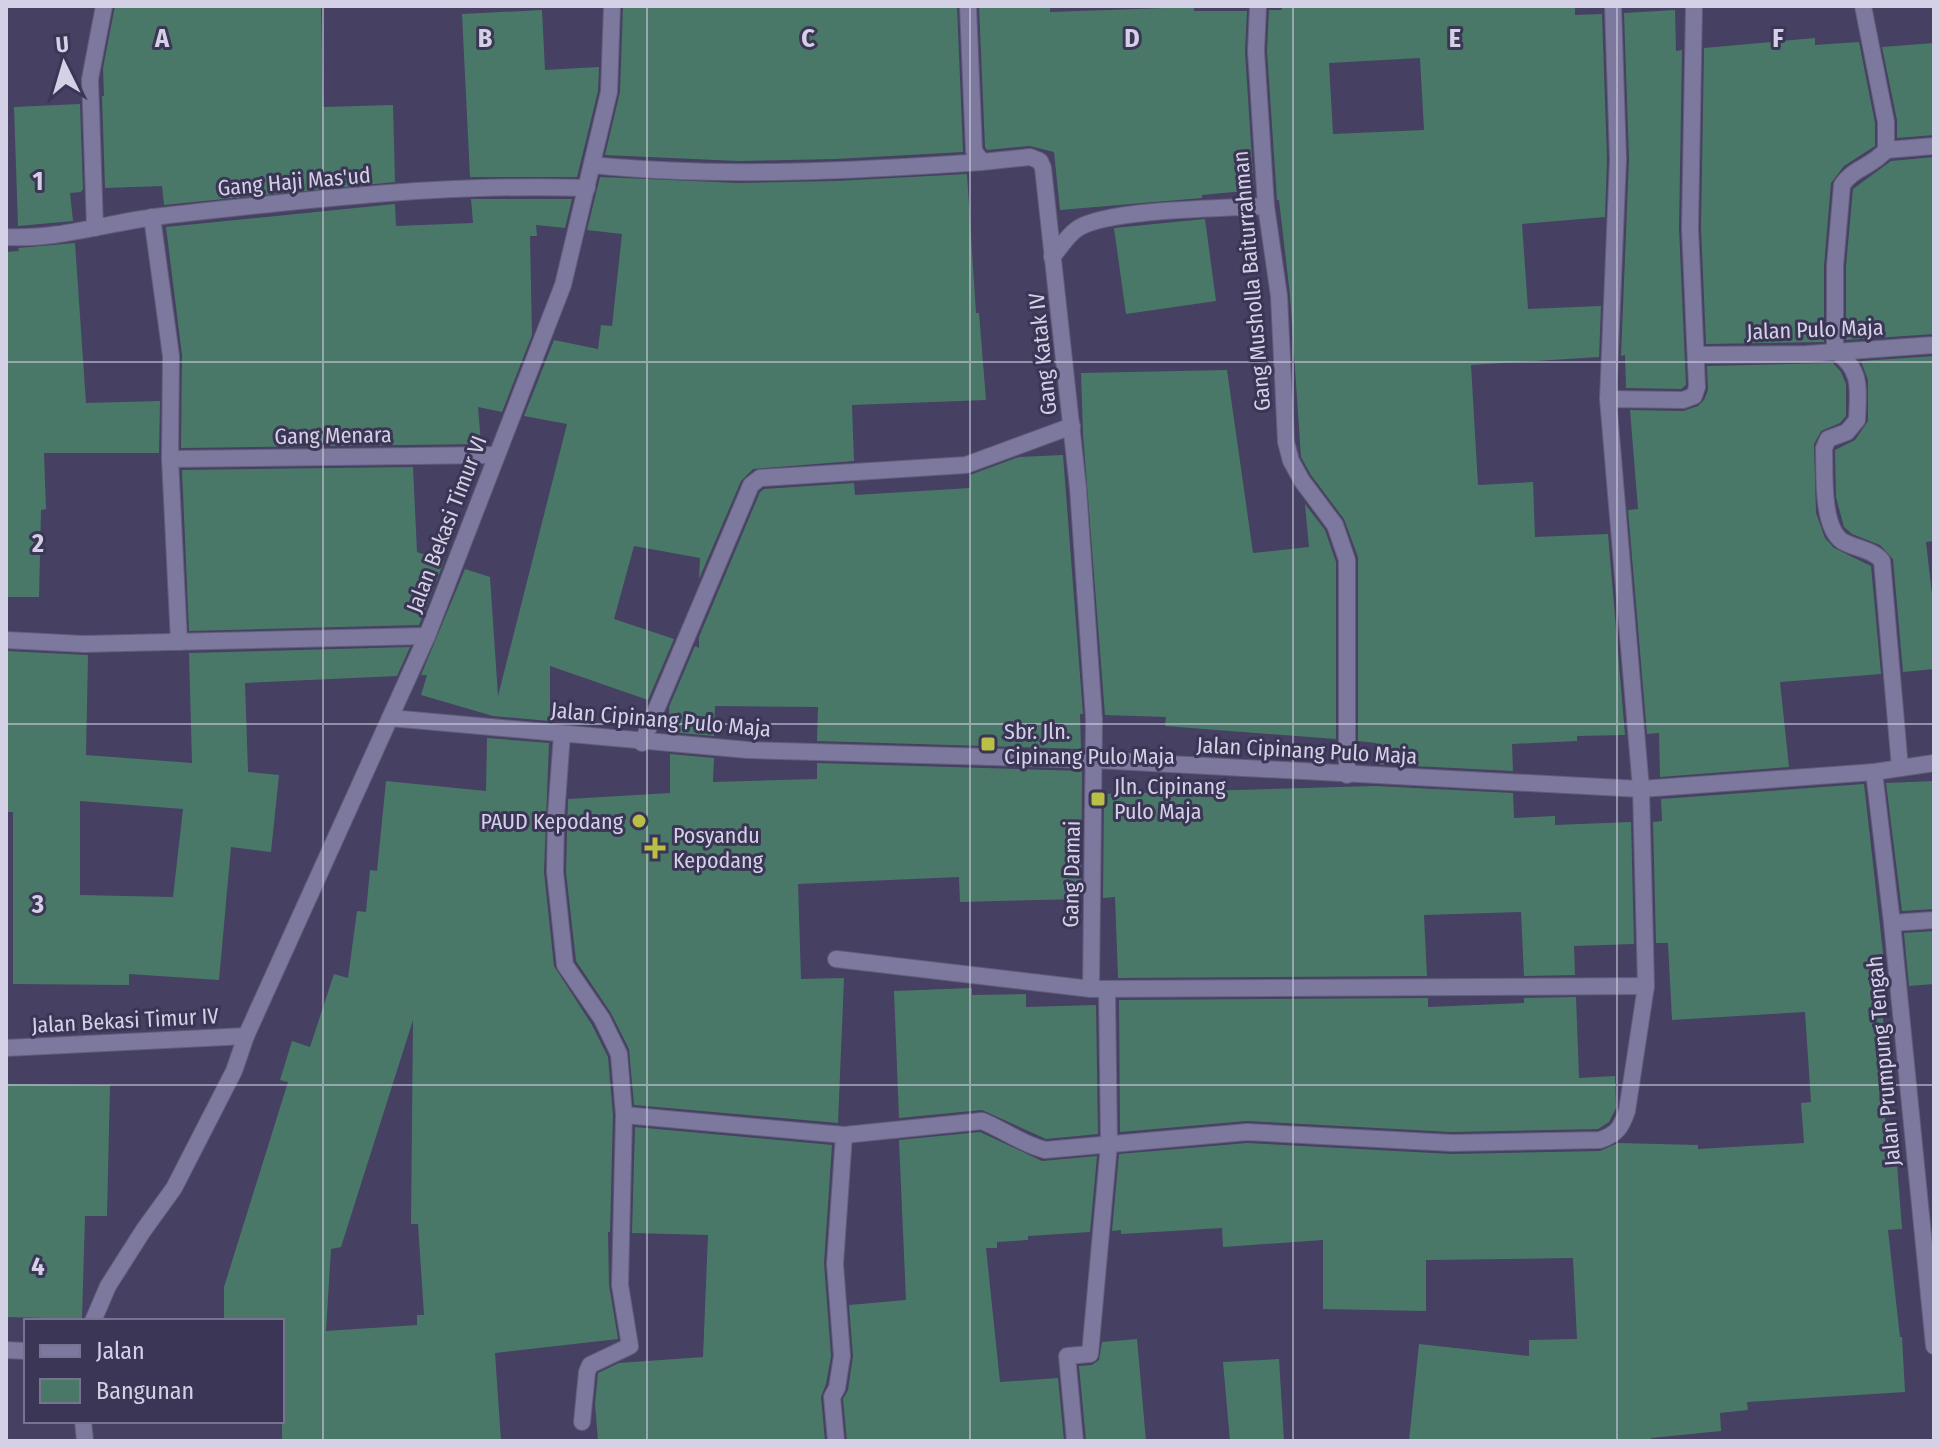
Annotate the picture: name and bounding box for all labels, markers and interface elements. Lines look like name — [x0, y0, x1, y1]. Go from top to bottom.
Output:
text: A — [154, 23, 170, 54]
text: B — [478, 23, 493, 54]
text: C — [801, 23, 815, 54]
text: D — [1124, 23, 1140, 54]
text: E — [1449, 23, 1461, 54]
text: F — [1772, 23, 1784, 54]
north arrow — [24, 24, 104, 104]
text: U — [55, 31, 70, 59]
street label: Gang Musholla Baiturrahman — [1227, 150, 1276, 412]
street label: Gang Haji Mas'ud — [216, 161, 372, 202]
text: 1 — [33, 166, 44, 197]
street label: Gang Katak IV — [1023, 291, 1062, 417]
street label: Jalan Pulo Maja — [1746, 314, 1884, 345]
street label: Gang Menara — [274, 421, 392, 450]
street label: Jalan Bekasi Timur VI — [400, 432, 493, 616]
text: 2 — [31, 528, 44, 559]
street label: Jalan Cipinang Pulo Maja — [550, 696, 772, 743]
place label: Sbr. Jln. Cipinang Pulo Maja — [1004, 718, 1175, 770]
street label: Jalan Cipinang Pulo Maja — [1196, 731, 1418, 770]
marker: Sbr. Jln. Cipinang Pulo Maja — [979, 735, 997, 753]
place label: Jln. Cipinang Pulo Maja — [1114, 773, 1226, 825]
marker: Jln. Cipinang Pulo Maja — [1089, 790, 1107, 808]
place label: PAUD Kepodang — [481, 808, 624, 835]
marker: PAUD Kepodang — [630, 812, 648, 830]
street label: Gang Damai — [1057, 820, 1086, 928]
place label: Posyandu Kepodang — [673, 822, 764, 874]
marker: Posyandu Kepodang — [644, 837, 666, 859]
text: 3 — [31, 889, 44, 920]
street label: Jalan Prumpung Tengah — [1861, 955, 1906, 1167]
street label: Jalan Bekasi Timur IV — [31, 1002, 220, 1039]
text: 4 — [31, 1251, 45, 1282]
legend — [24, 1319, 284, 1423]
text: Jalan — [96, 1337, 145, 1365]
text: Bangunan — [96, 1377, 194, 1405]

